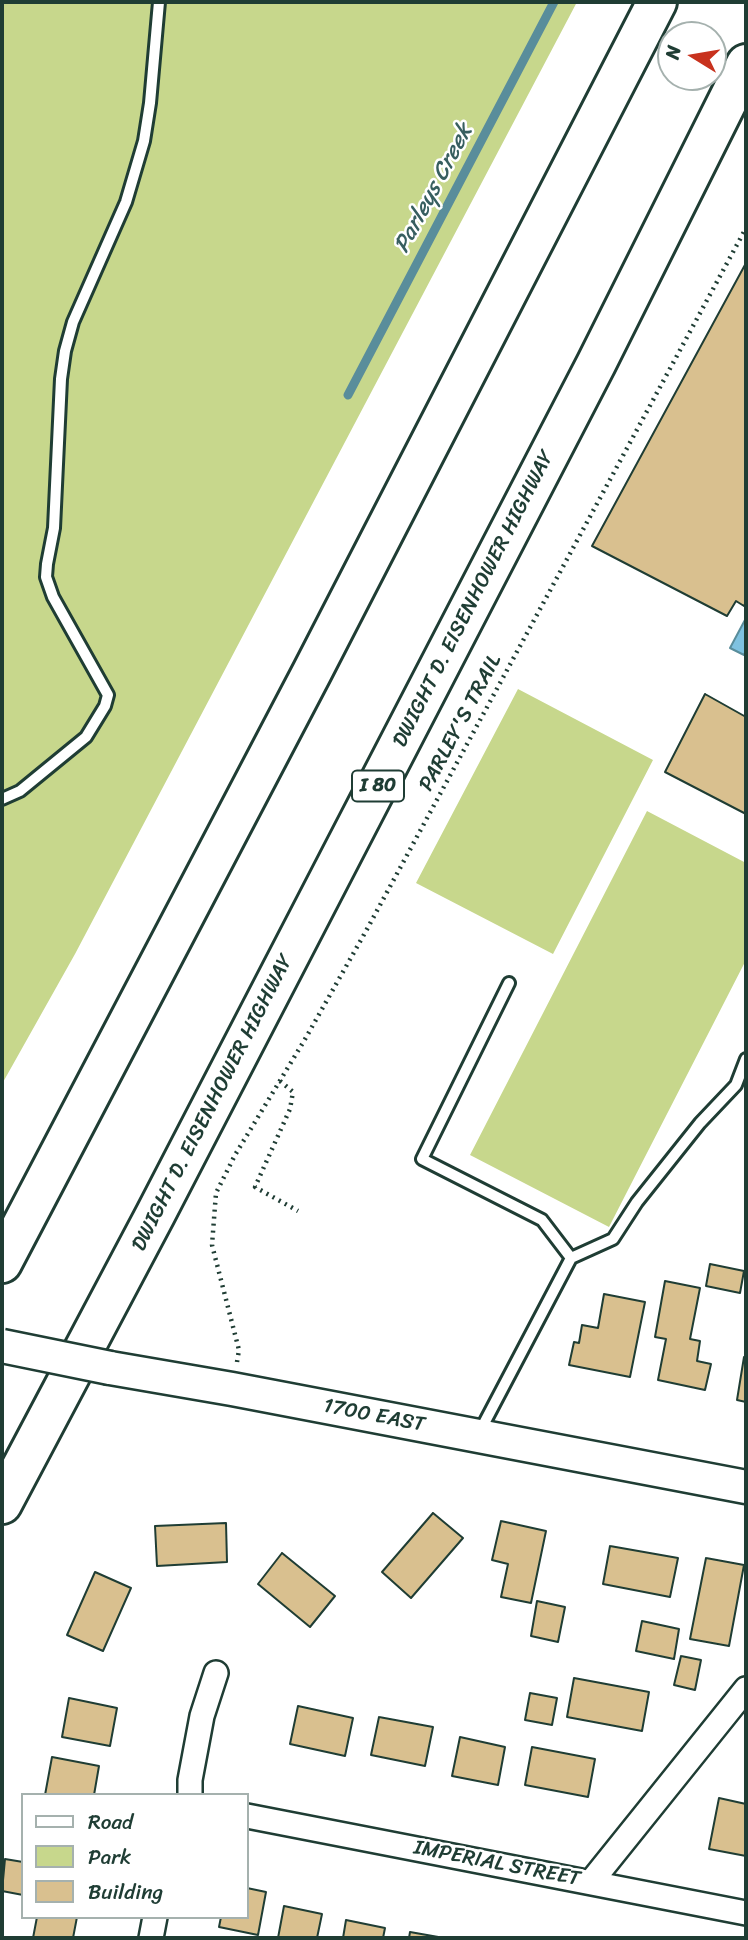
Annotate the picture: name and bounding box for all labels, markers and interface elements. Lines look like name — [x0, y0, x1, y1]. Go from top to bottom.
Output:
north arrow — [657, 21, 727, 91]
text: N — [655, 43, 690, 62]
water label: Parleys Creek — [389, 120, 479, 258]
street label: DWIGHT D. EISENHOWER HIGHWAY — [388, 447, 560, 751]
street label: PARLEY'S TRAIL — [414, 650, 508, 796]
road number: I 80 — [352, 771, 404, 802]
street label: DWIGHT D. EISENHOWER HIGHWAY — [127, 951, 299, 1255]
street label: 1700 EAST — [321, 1394, 427, 1438]
legend — [21, 1793, 248, 1919]
text: Road — [88, 1803, 133, 1841]
street label: IMPERIAL STREET — [412, 1835, 582, 1893]
text: Park — [88, 1838, 131, 1876]
text: Building — [88, 1873, 163, 1911]

